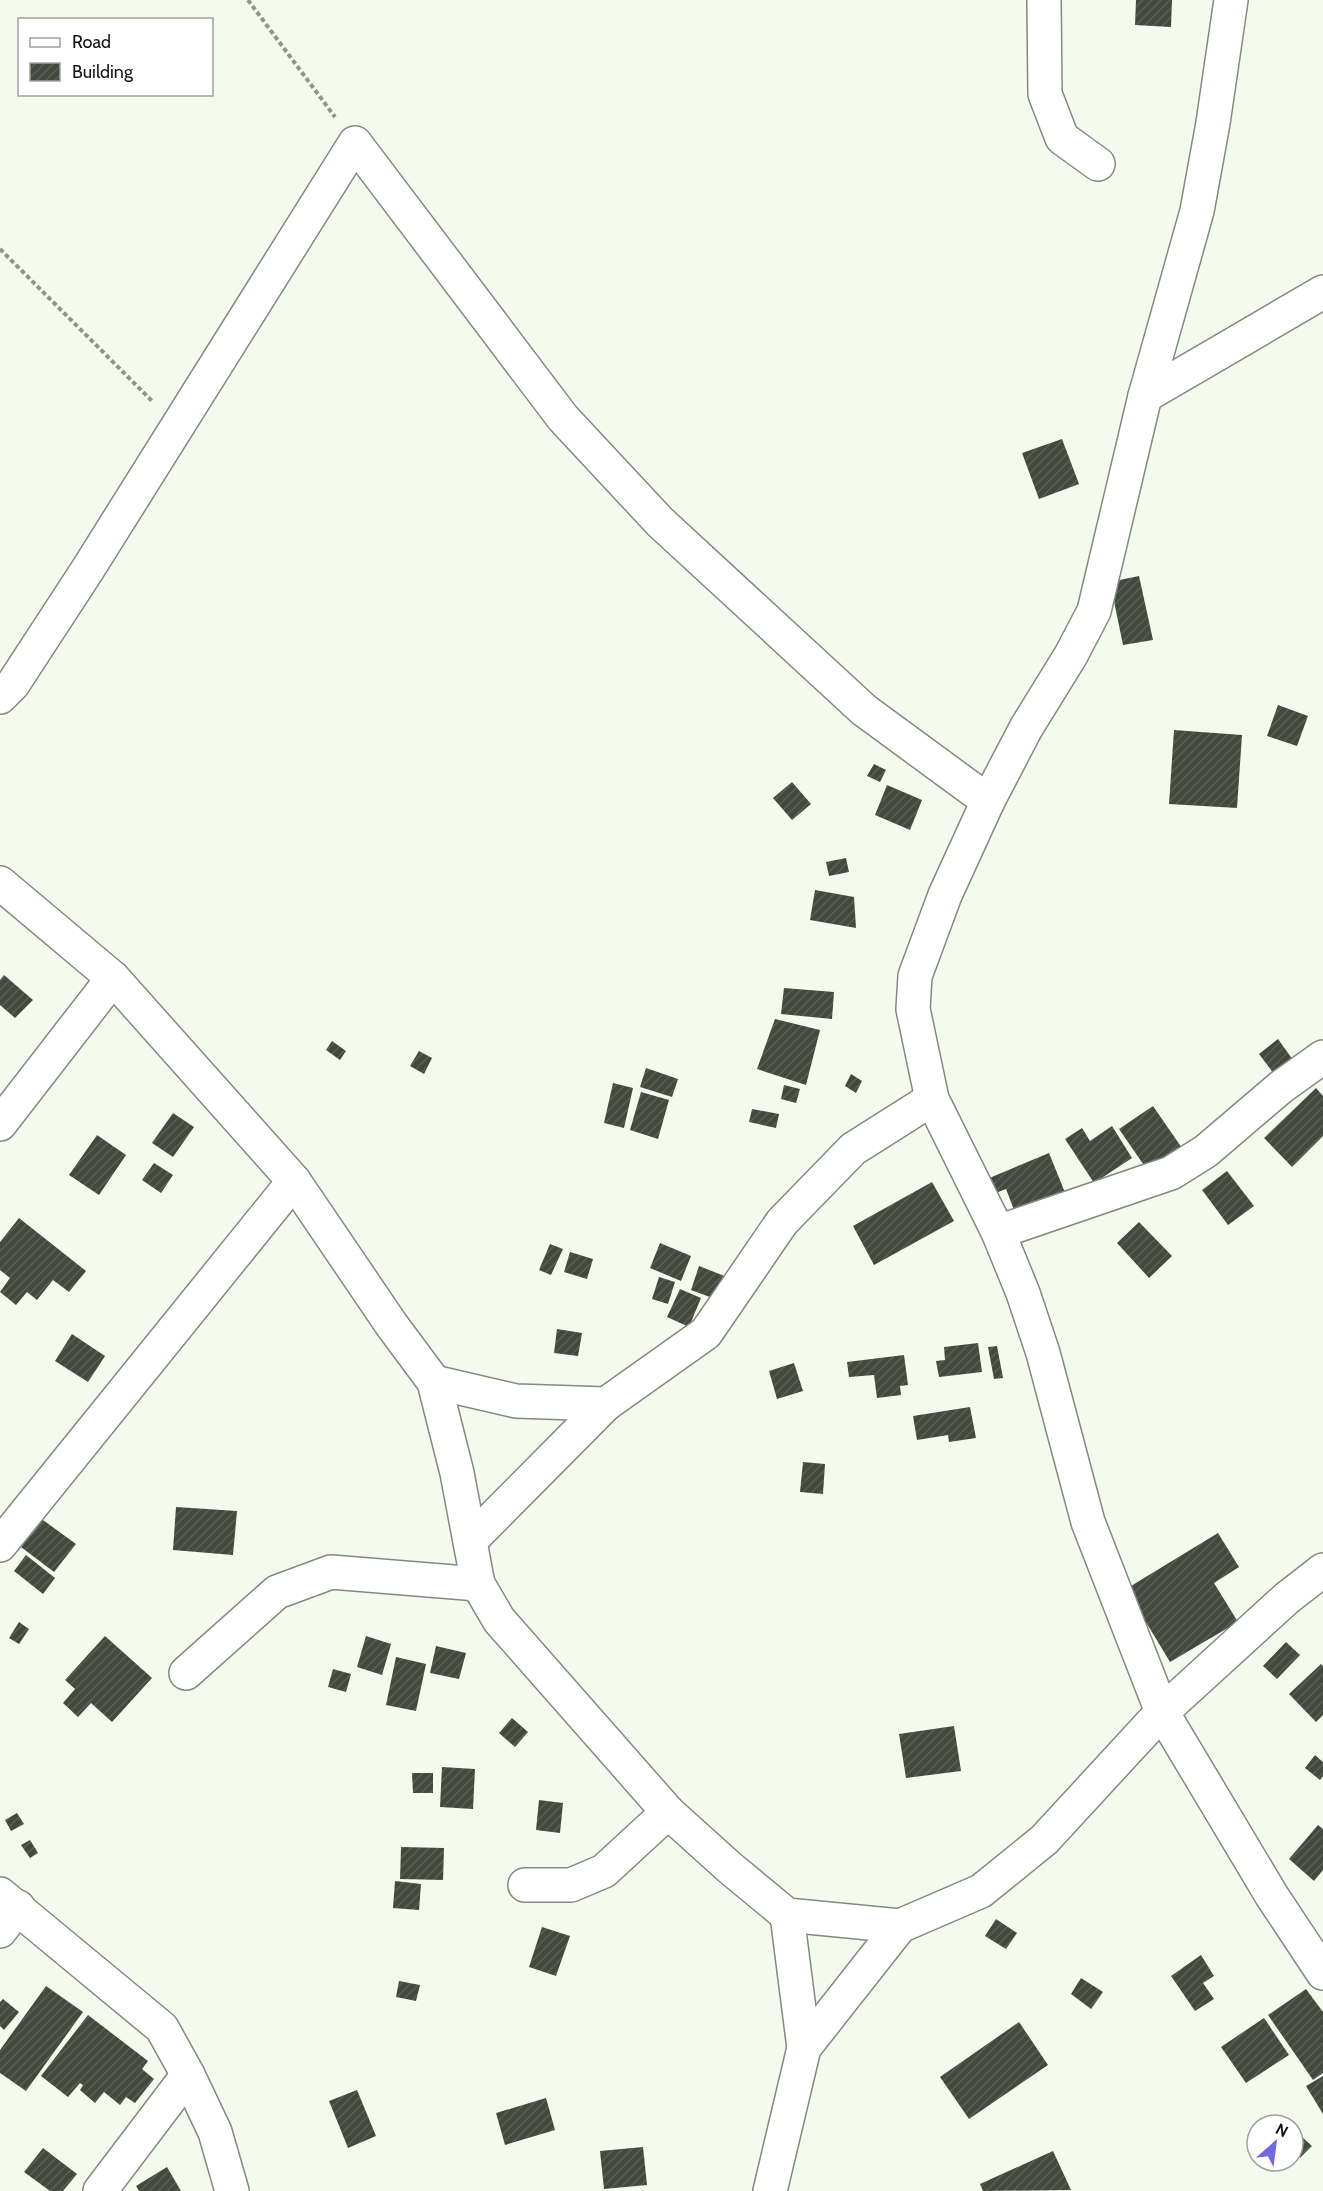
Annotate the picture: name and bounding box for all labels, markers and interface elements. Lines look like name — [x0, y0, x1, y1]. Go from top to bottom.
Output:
legend — [18, 18, 213, 96]
text: Road — [72, 31, 111, 53]
text: Building — [72, 61, 134, 83]
north arrow — [1245, 2113, 1305, 2173]
text: N — [1272, 2119, 1291, 2141]

